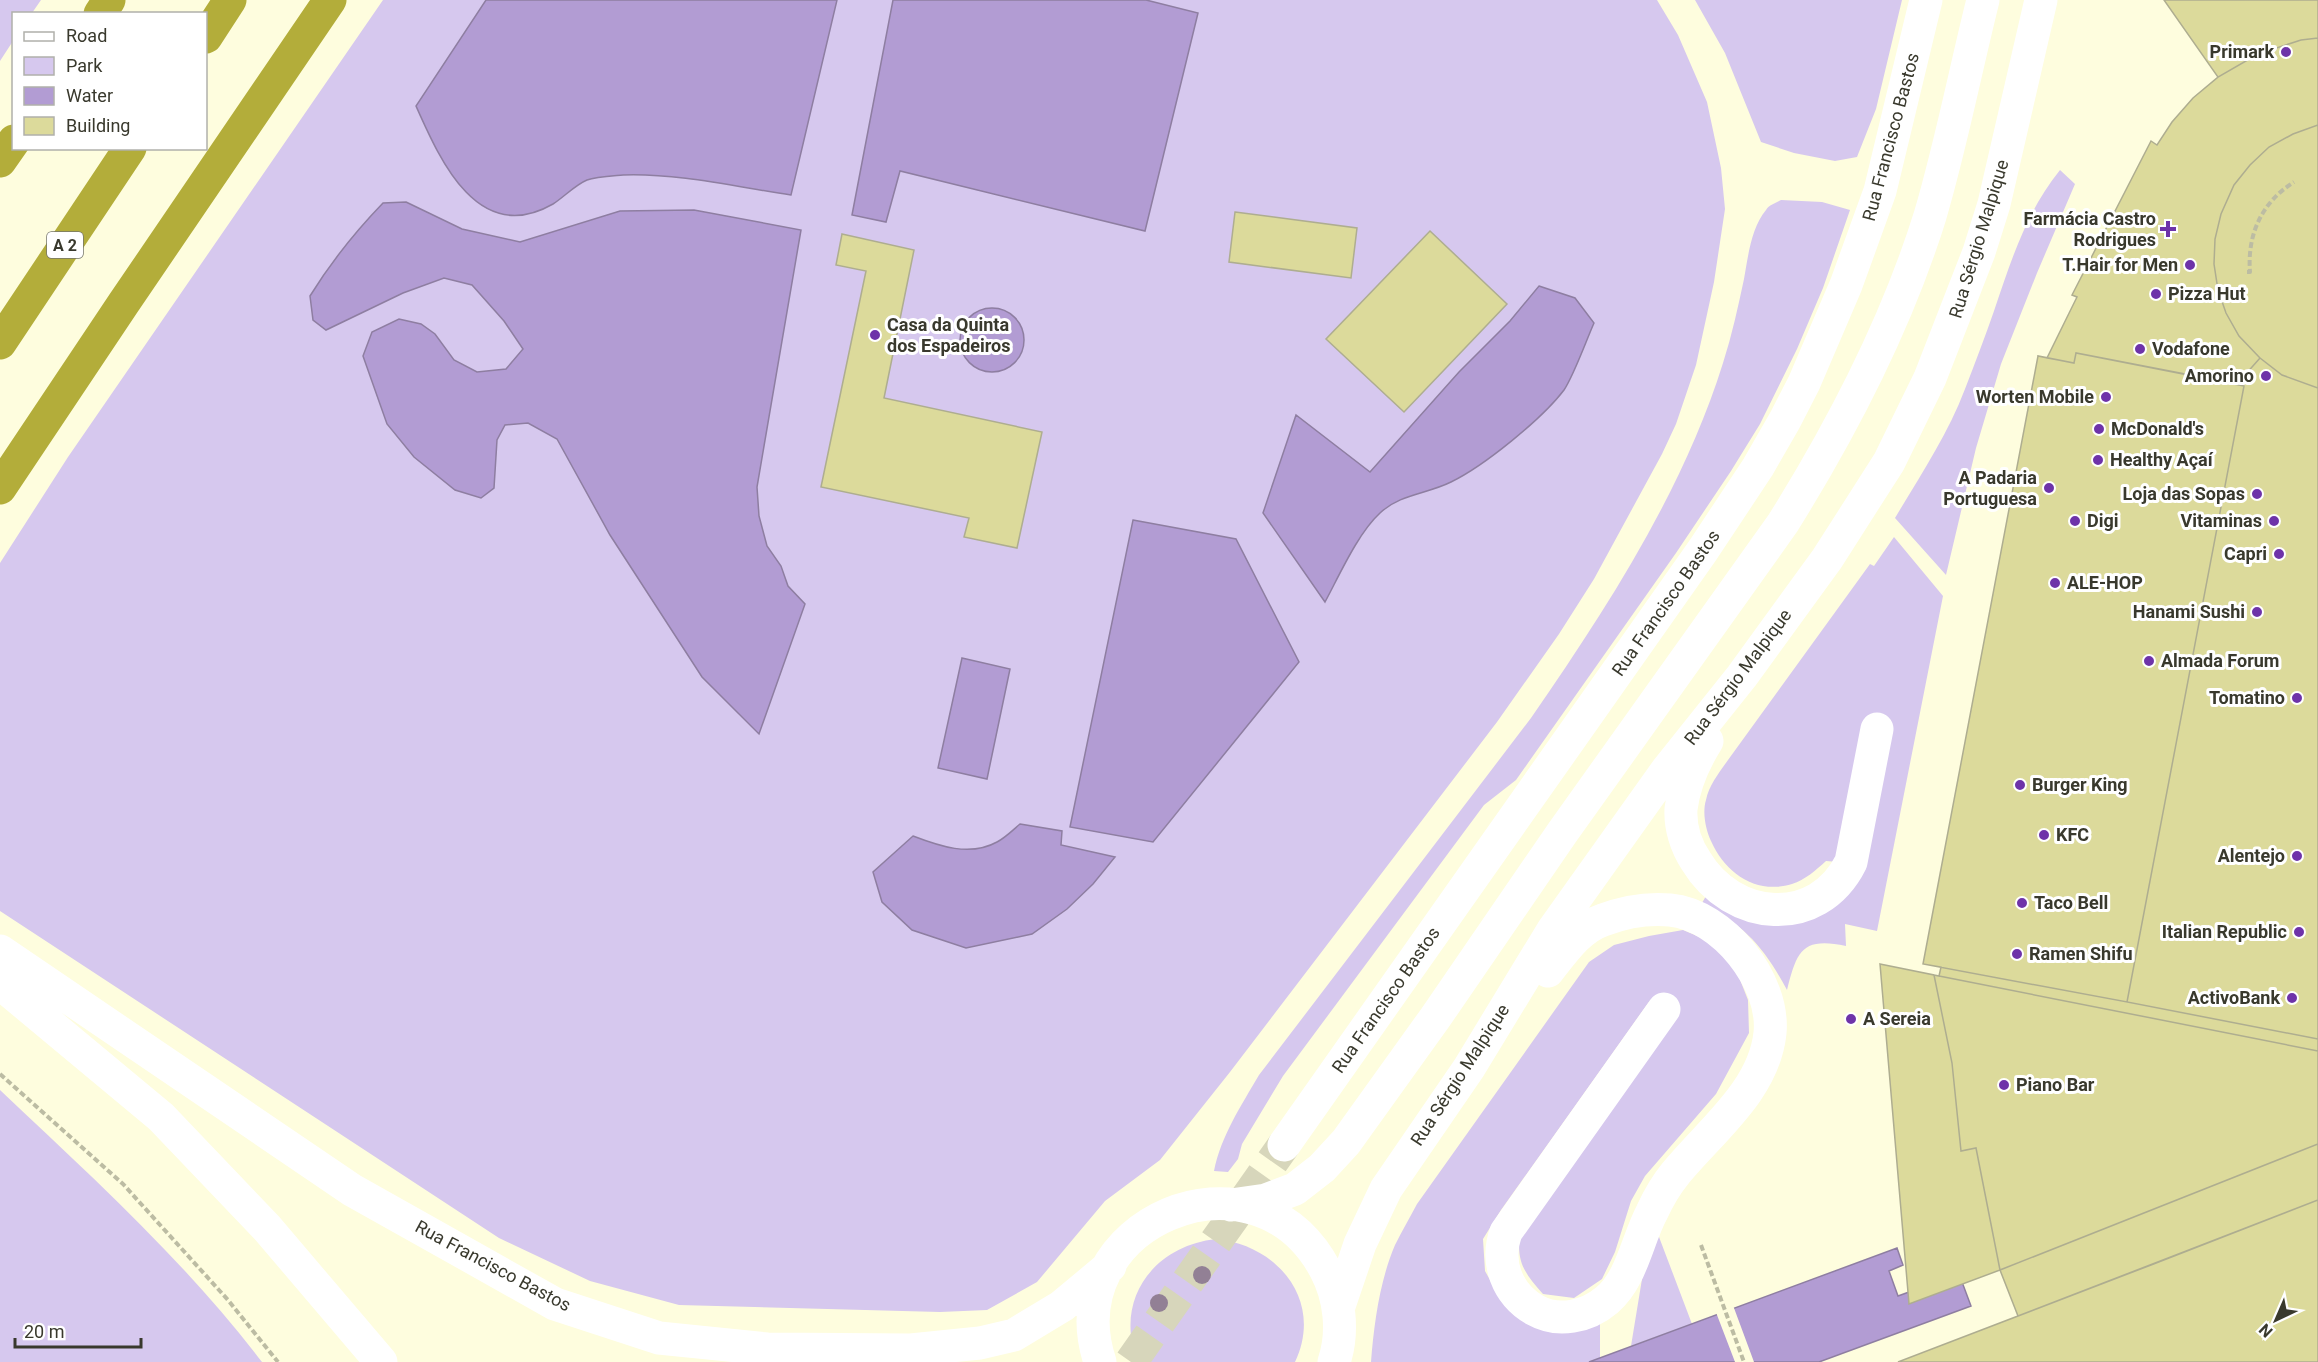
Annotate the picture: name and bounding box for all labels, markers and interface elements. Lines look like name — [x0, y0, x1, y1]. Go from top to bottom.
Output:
legend — [12, 12, 207, 150]
text: Road — [66, 25, 107, 46]
place label: Primark — [2210, 41, 2274, 62]
marker: Primark — [2279, 45, 2293, 59]
street label: Rua Francisco Bastos — [1858, 50, 1923, 223]
text: Park — [66, 55, 103, 76]
text: Water — [66, 85, 113, 106]
text: Building — [66, 115, 130, 136]
street label: Rua Sérgio Malpique — [1944, 157, 2013, 321]
place label: Farmácia Castro Rodrigues — [2023, 208, 2156, 250]
marker: Farmácia Castro Rodrigues — [2161, 222, 2175, 236]
road number: A 2 — [47, 232, 83, 258]
place label: T.Hair for Men — [2062, 254, 2178, 275]
marker: T.Hair for Men — [2183, 258, 2197, 272]
place label: Pizza Hut — [2168, 283, 2246, 304]
marker: Pizza Hut — [2149, 287, 2163, 301]
place label: Casa da Quinta dos Espadeiros — [887, 314, 1011, 356]
marker: Casa da Quinta dos Espadeiros — [868, 328, 882, 342]
place label: Vodafone — [2152, 338, 2230, 359]
marker: Vodafone — [2133, 342, 2147, 356]
place label: Amorino — [2185, 365, 2254, 386]
marker: Amorino — [2259, 369, 2273, 383]
place label: Worten Mobile — [1976, 386, 2094, 407]
marker: Worten Mobile — [2099, 390, 2113, 404]
place label: McDonald's — [2111, 418, 2204, 439]
marker: McDonald's — [2092, 422, 2106, 436]
place label: Healthy Açaí — [2110, 449, 2214, 470]
marker: Healthy Açaí — [2091, 453, 2105, 467]
place label: A Padaria Portuguesa — [1943, 467, 2037, 509]
marker: A Padaria Portuguesa — [2042, 481, 2056, 495]
place label: Loja das Sopas — [2123, 483, 2245, 504]
marker: Loja das Sopas — [2250, 487, 2264, 501]
place label: Digi — [2087, 510, 2119, 531]
place label: Vitaminas — [2180, 510, 2262, 531]
marker: Digi — [2068, 514, 2082, 528]
marker: Vitaminas — [2267, 514, 2281, 528]
street label: Rua Francisco Bastos — [1607, 526, 1724, 680]
place label: Capri — [2224, 543, 2267, 564]
marker: Capri — [2272, 547, 2286, 561]
place label: ALE-HOP — [2067, 572, 2143, 593]
marker: ALE-HOP — [2048, 576, 2062, 590]
place label: Hanami Sushi — [2133, 601, 2245, 622]
street label: Rua Sérgio Malpique — [1680, 605, 1796, 749]
marker: Hanami Sushi — [2250, 605, 2264, 619]
place label: Almada Forum — [2161, 650, 2279, 671]
marker: Almada Forum — [2142, 654, 2156, 668]
place label: Tomatino — [2209, 687, 2285, 708]
marker: Tomatino — [2290, 691, 2304, 705]
place label: Burger King — [2032, 774, 2128, 795]
marker: Burger King — [2013, 778, 2027, 792]
place label: KFC — [2056, 824, 2089, 845]
marker: KFC — [2037, 828, 2051, 842]
place label: Alentejo — [2218, 845, 2285, 866]
marker: Alentejo — [2290, 849, 2304, 863]
place label: Taco Bell — [2034, 892, 2108, 913]
marker: Taco Bell — [2015, 896, 2029, 910]
place label: Italian Republic — [2162, 921, 2287, 942]
street label: Rua Francisco Bastos — [1327, 923, 1444, 1077]
marker: Italian Republic — [2292, 925, 2306, 939]
place label: Ramen Shifu — [2029, 943, 2133, 964]
marker: Ramen Shifu — [2010, 947, 2024, 961]
place label: ActivoBank — [2188, 987, 2280, 1008]
marker: ActivoBank — [2285, 991, 2299, 1005]
street label: Rua Sérgio Malpique — [1406, 1000, 1513, 1150]
place label: A Sereia — [1863, 1008, 1931, 1029]
marker: A Sereia — [1844, 1012, 1858, 1026]
place label: Piano Bar — [2016, 1074, 2095, 1095]
marker: Piano Bar — [1997, 1078, 2011, 1092]
street label: Rua Francisco Bastos — [412, 1216, 575, 1316]
north arrow — [2246, 1290, 2306, 1350]
scale bar — [15, 1311, 141, 1349]
text: N — [2255, 1320, 2277, 1341]
text: 20 m — [24, 1321, 64, 1342]

